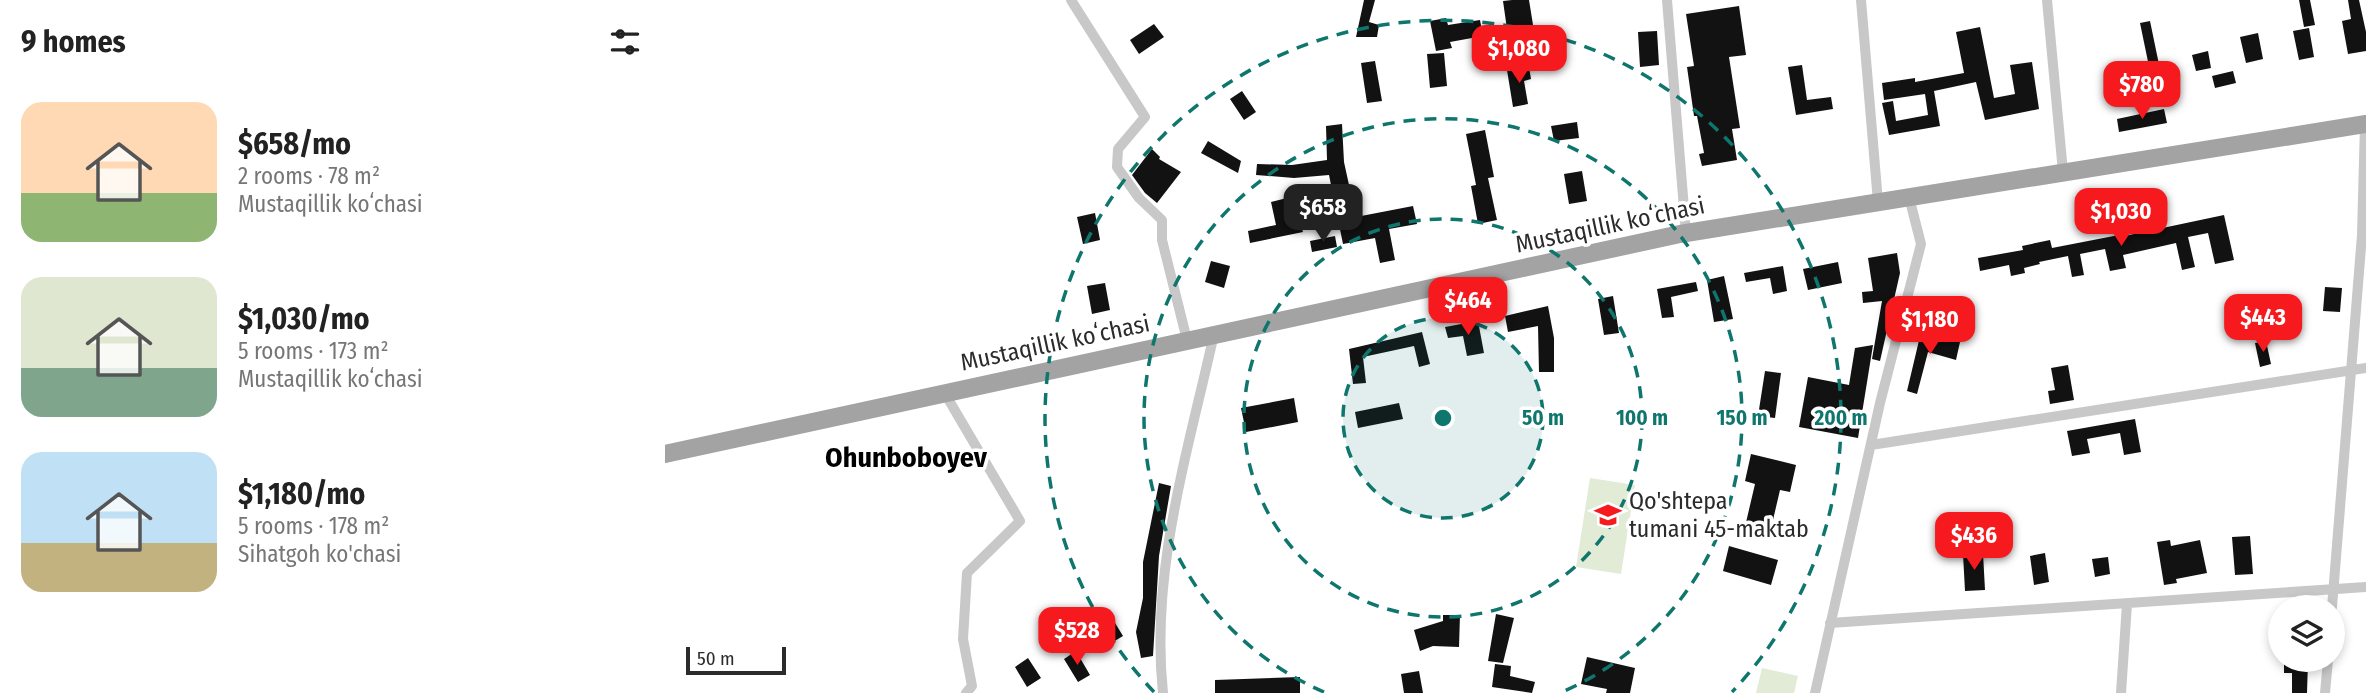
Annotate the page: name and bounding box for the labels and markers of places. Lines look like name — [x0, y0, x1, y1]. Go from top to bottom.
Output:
pin: $1,080 — [1462, 25, 1576, 85]
pin: $780 — [2101, 61, 2183, 121]
pin: $658 — [1282, 184, 1364, 244]
pin: $1,030 — [2064, 188, 2178, 248]
pin: $464 — [1427, 278, 1509, 337]
pin: $443 — [2222, 294, 2304, 354]
pin: $1,180 — [1873, 296, 1987, 356]
centre of rings — [1431, 406, 1455, 430]
place label: Qo'shtepa tumani 45-maktab — [1629, 487, 1809, 543]
school or university icon: Qo'shtepa tumani 45-maktab — [1593, 500, 1623, 530]
pin: $436 — [1933, 512, 2015, 572]
pin: $528 — [1036, 608, 1118, 667]

